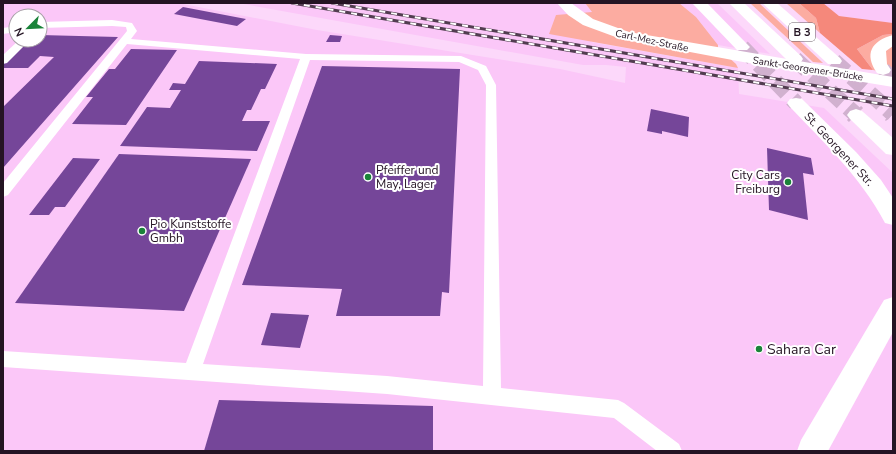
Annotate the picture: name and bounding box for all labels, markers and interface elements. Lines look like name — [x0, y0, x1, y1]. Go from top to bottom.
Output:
north arrow — [8, 8, 48, 48]
road number: B 3 — [789, 23, 815, 41]
text: N — [11, 25, 28, 39]
street label: Carl-Mez-Straße — [614, 26, 690, 56]
street label: Sankt-Georgener-Brücke — [752, 53, 864, 85]
street label: St. Georgener Str. — [800, 108, 878, 190]
place label: Pfeiffer und May, Lager — [376, 162, 439, 192]
place label: City Cars Freiburg — [731, 167, 780, 197]
marker: Pfeiffer und May, Lager — [363, 172, 373, 182]
marker: City Cars Freiburg — [783, 177, 793, 187]
place label: Pio Kunststoffe Gmbh — [150, 216, 231, 246]
marker: Pio Kunststoffe Gmbh — [137, 226, 147, 236]
place label: Sahara Car — [767, 340, 836, 359]
marker: Sahara Car — [754, 344, 764, 354]

